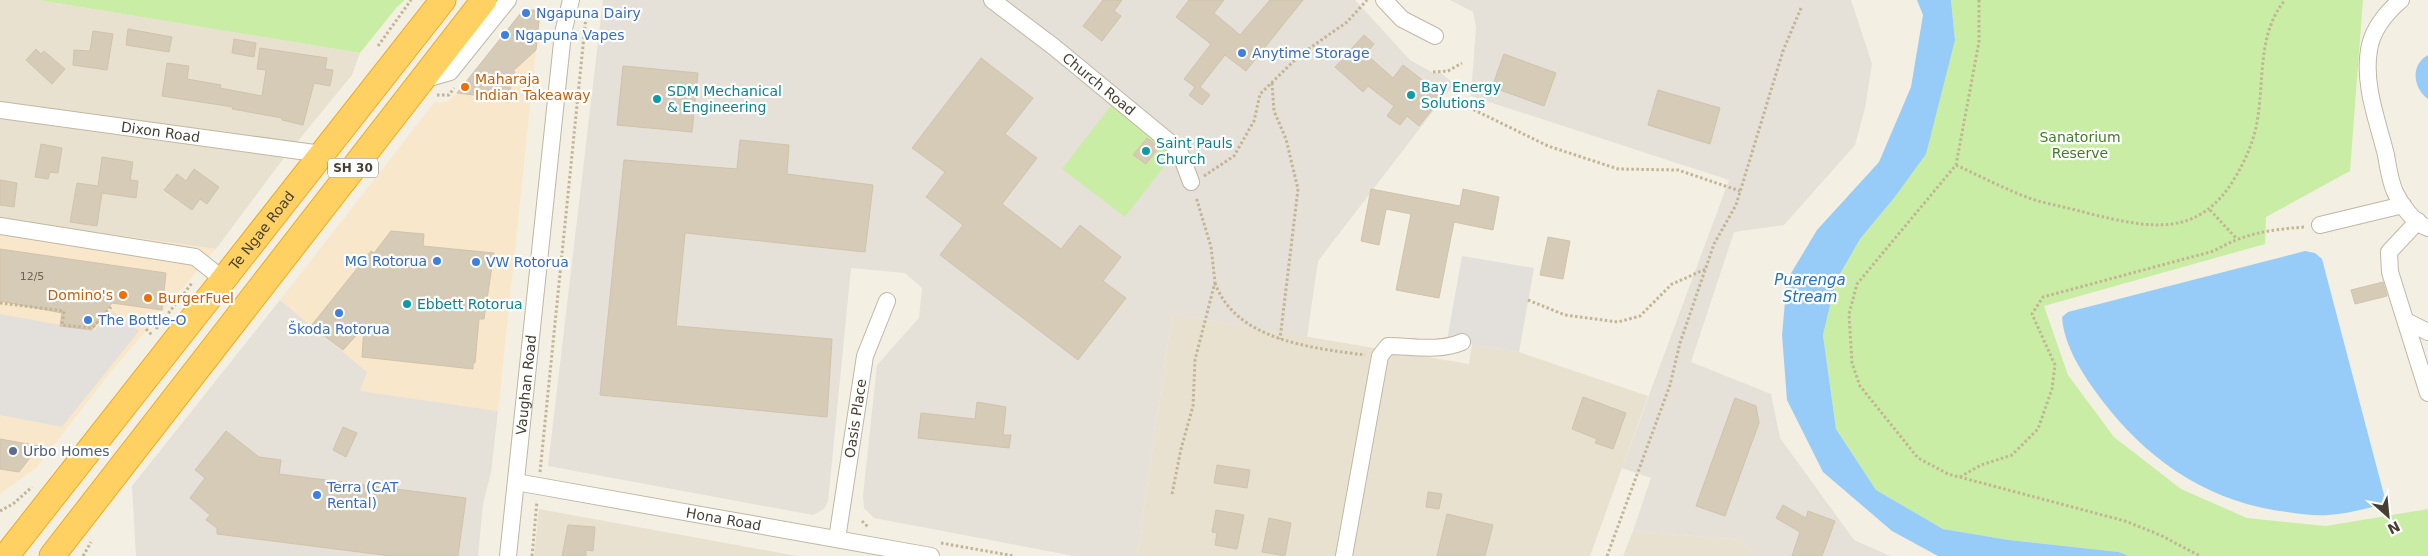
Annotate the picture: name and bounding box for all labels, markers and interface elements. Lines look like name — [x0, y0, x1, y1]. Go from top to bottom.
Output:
place label: Ngapuna Dairy — [536, 5, 641, 21]
marker: Ngapuna Dairy — [520, 7, 532, 19]
place label: Ngapuna Vapes — [515, 27, 624, 43]
marker: Ngapuna Vapes — [499, 29, 511, 41]
place label: Anytime Storage — [1252, 45, 1370, 61]
marker: Anytime Storage — [1236, 47, 1248, 59]
street label: Church Road — [1059, 49, 1138, 119]
place label: Maharaja Indian Takeaway — [475, 71, 591, 103]
place label: Bay Energy Solutions — [1421, 79, 1501, 111]
marker: Maharaja Indian Takeaway — [459, 81, 471, 93]
place label: SDM Mechanical & Engineering — [667, 83, 782, 115]
marker: Bay Energy Solutions — [1405, 89, 1417, 101]
marker: SDM Mechanical & Engineering — [651, 93, 663, 105]
street label: Dixon Road — [120, 119, 201, 145]
park label: Sanatorium Reserve — [2039, 129, 2121, 161]
place label: Saint Pauls Church — [1156, 135, 1233, 167]
marker: Saint Pauls Church — [1140, 145, 1152, 157]
road number: SH 30 — [328, 158, 378, 178]
street label: Te Ngae Road — [225, 188, 298, 274]
place label: MG Rotorua — [345, 253, 427, 269]
place label: VW Rotorua — [486, 254, 569, 270]
marker: MG Rotorua — [431, 255, 443, 267]
marker: VW Rotorua — [470, 256, 482, 268]
house number: 12/5 — [20, 270, 44, 283]
water label: Puarenga Stream — [1774, 271, 1846, 306]
place label: Domino's — [48, 287, 113, 303]
marker: Domino's — [117, 289, 129, 301]
place label: BurgerFuel — [158, 290, 234, 306]
marker: BurgerFuel — [142, 292, 154, 304]
place label: Ebbett Rotorua — [417, 296, 523, 312]
marker: Ebbett Rotorua — [401, 298, 413, 310]
marker: Škoda Rotorua — [333, 307, 345, 319]
place label: The Bottle-O — [97, 312, 187, 328]
marker: The Bottle-O — [82, 314, 94, 326]
place label: Škoda Rotorua — [288, 320, 390, 337]
street label: Vaughan Road — [513, 334, 539, 436]
street label: Oasis Place — [842, 378, 869, 459]
place label: Urbo Homes — [23, 443, 110, 459]
marker: Urbo Homes — [7, 445, 19, 457]
place label: Terra (CAT Rental) — [326, 479, 399, 511]
marker: Terra (CAT Rental) — [311, 489, 323, 501]
north arrow — [2363, 491, 2413, 541]
street label: Hona Road — [685, 504, 763, 534]
text: N — [2385, 518, 2403, 537]

